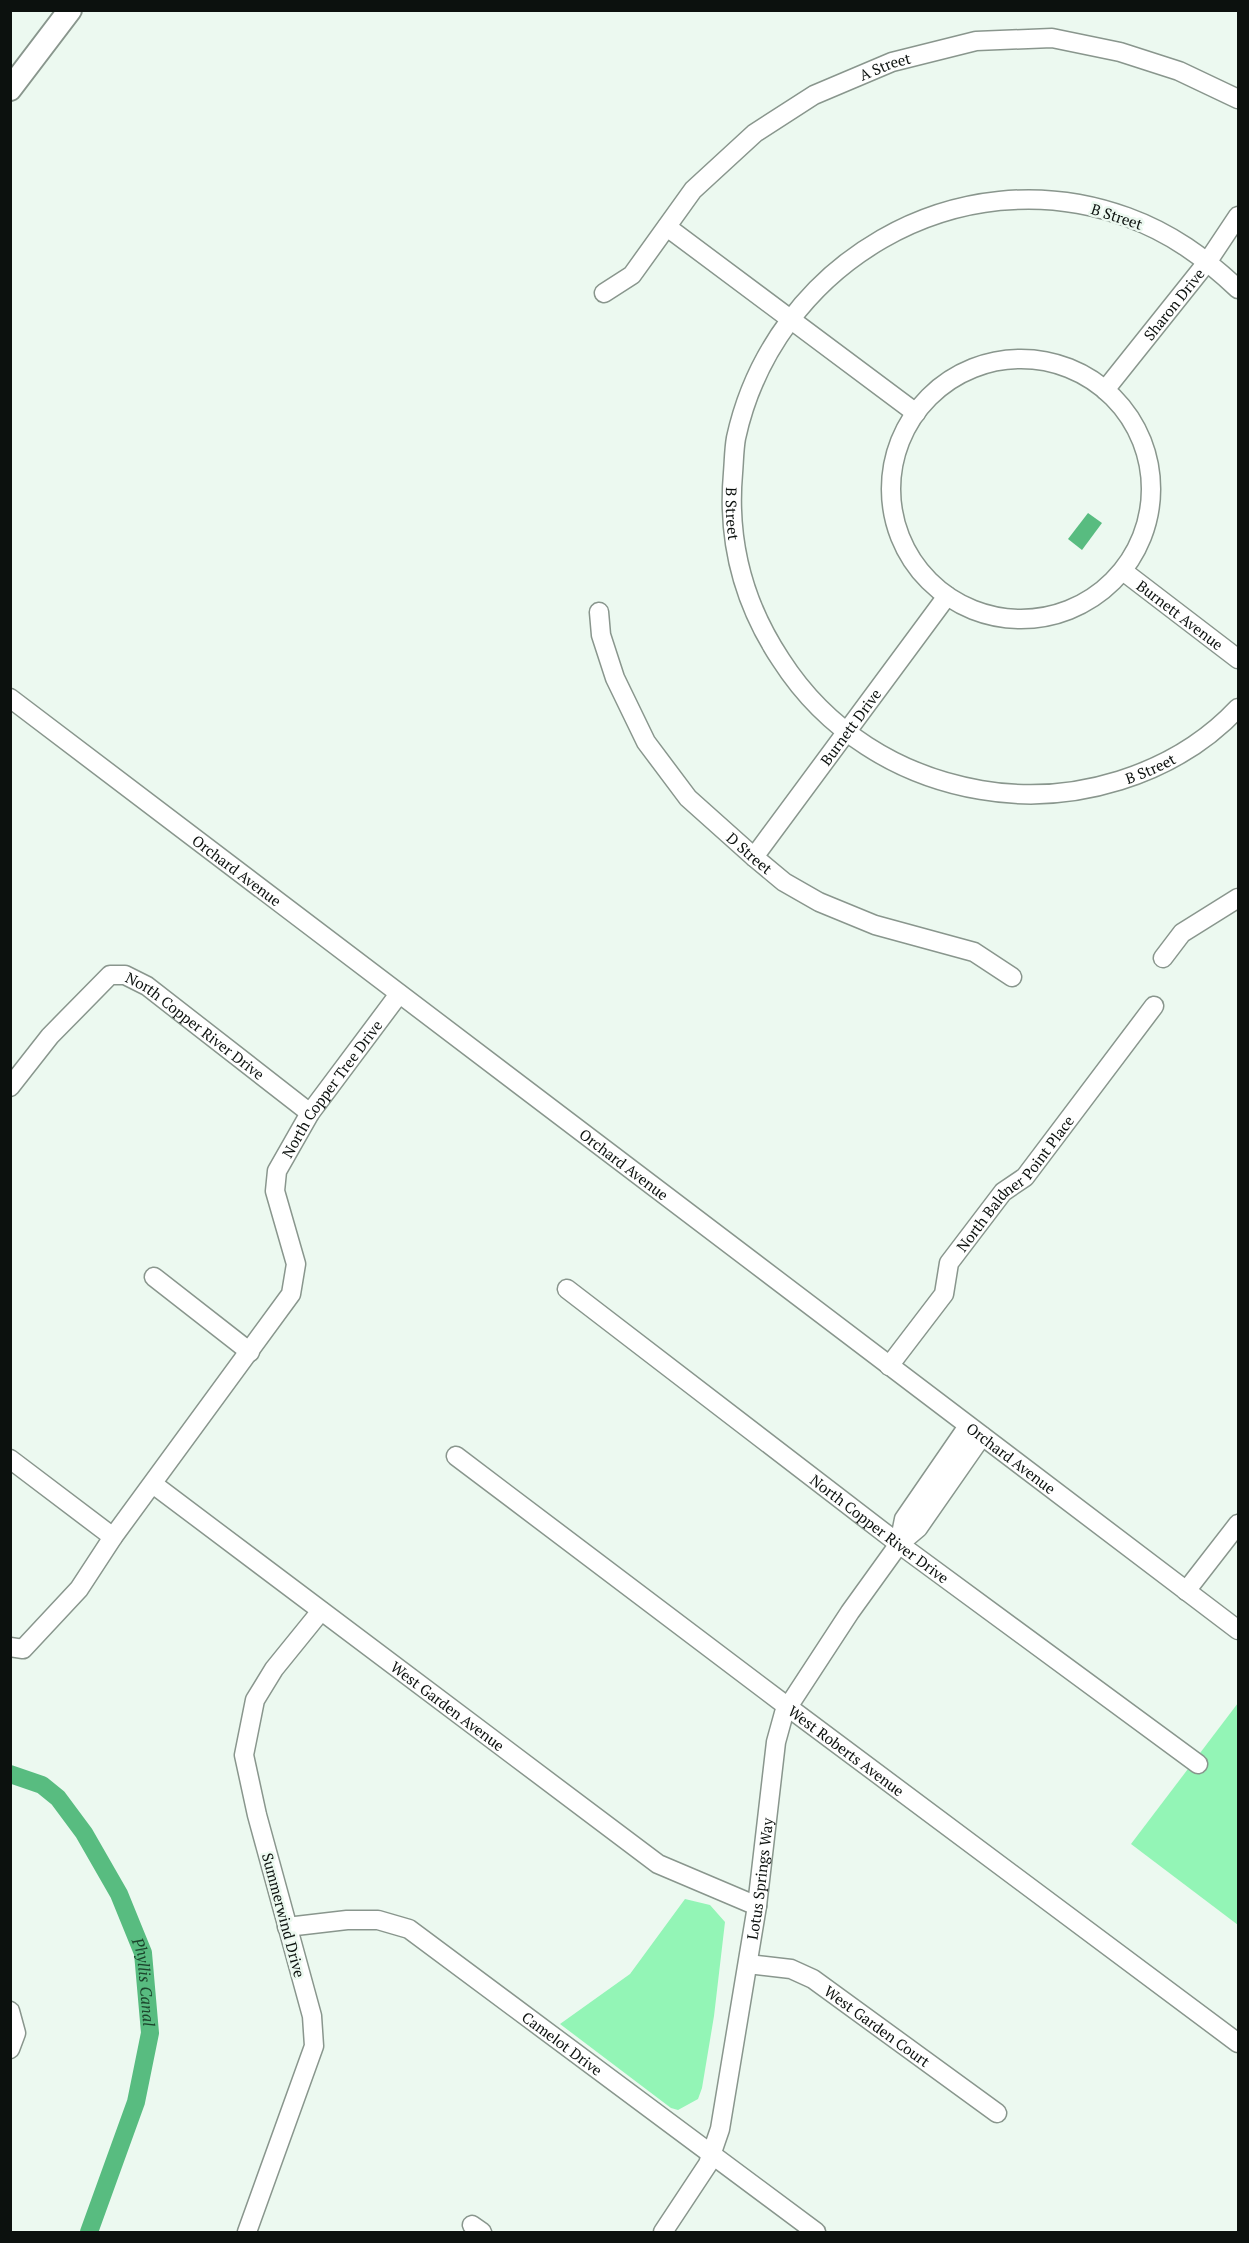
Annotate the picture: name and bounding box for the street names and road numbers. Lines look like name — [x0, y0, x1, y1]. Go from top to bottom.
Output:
street label: A Street — [856, 48, 913, 85]
street label: B Street — [1089, 198, 1146, 234]
street label: Sharon Drive — [1139, 264, 1209, 344]
street label: B Street — [722, 487, 744, 542]
street label: Burnett Avenue — [1133, 575, 1227, 654]
street label: Burnett Drive — [815, 684, 885, 769]
street label: B Street — [1122, 748, 1179, 788]
street label: D Street — [723, 827, 777, 879]
street label: Orchard Avenue — [188, 830, 286, 911]
street label: North Copper River Drive — [122, 967, 269, 1084]
street label: North Copper Tree Drive — [277, 1016, 386, 1161]
street label: North Baldner Point Place — [951, 1111, 1078, 1255]
street label: Orchard Avenue — [576, 1124, 673, 1204]
street label: Orchard Avenue — [963, 1418, 1060, 1498]
street label: North Copper River Drive — [806, 1470, 953, 1587]
street label: West Garden Avenue — [387, 1657, 509, 1755]
street label: West Roberts Avenue — [784, 1701, 908, 1800]
street label: Lotus Springs Way — [742, 1816, 777, 1941]
street label: Summerwind Drive — [258, 1851, 310, 1979]
street label: West Garden Court — [820, 1981, 934, 2071]
street label: Camelot Drive — [518, 2007, 607, 2080]

